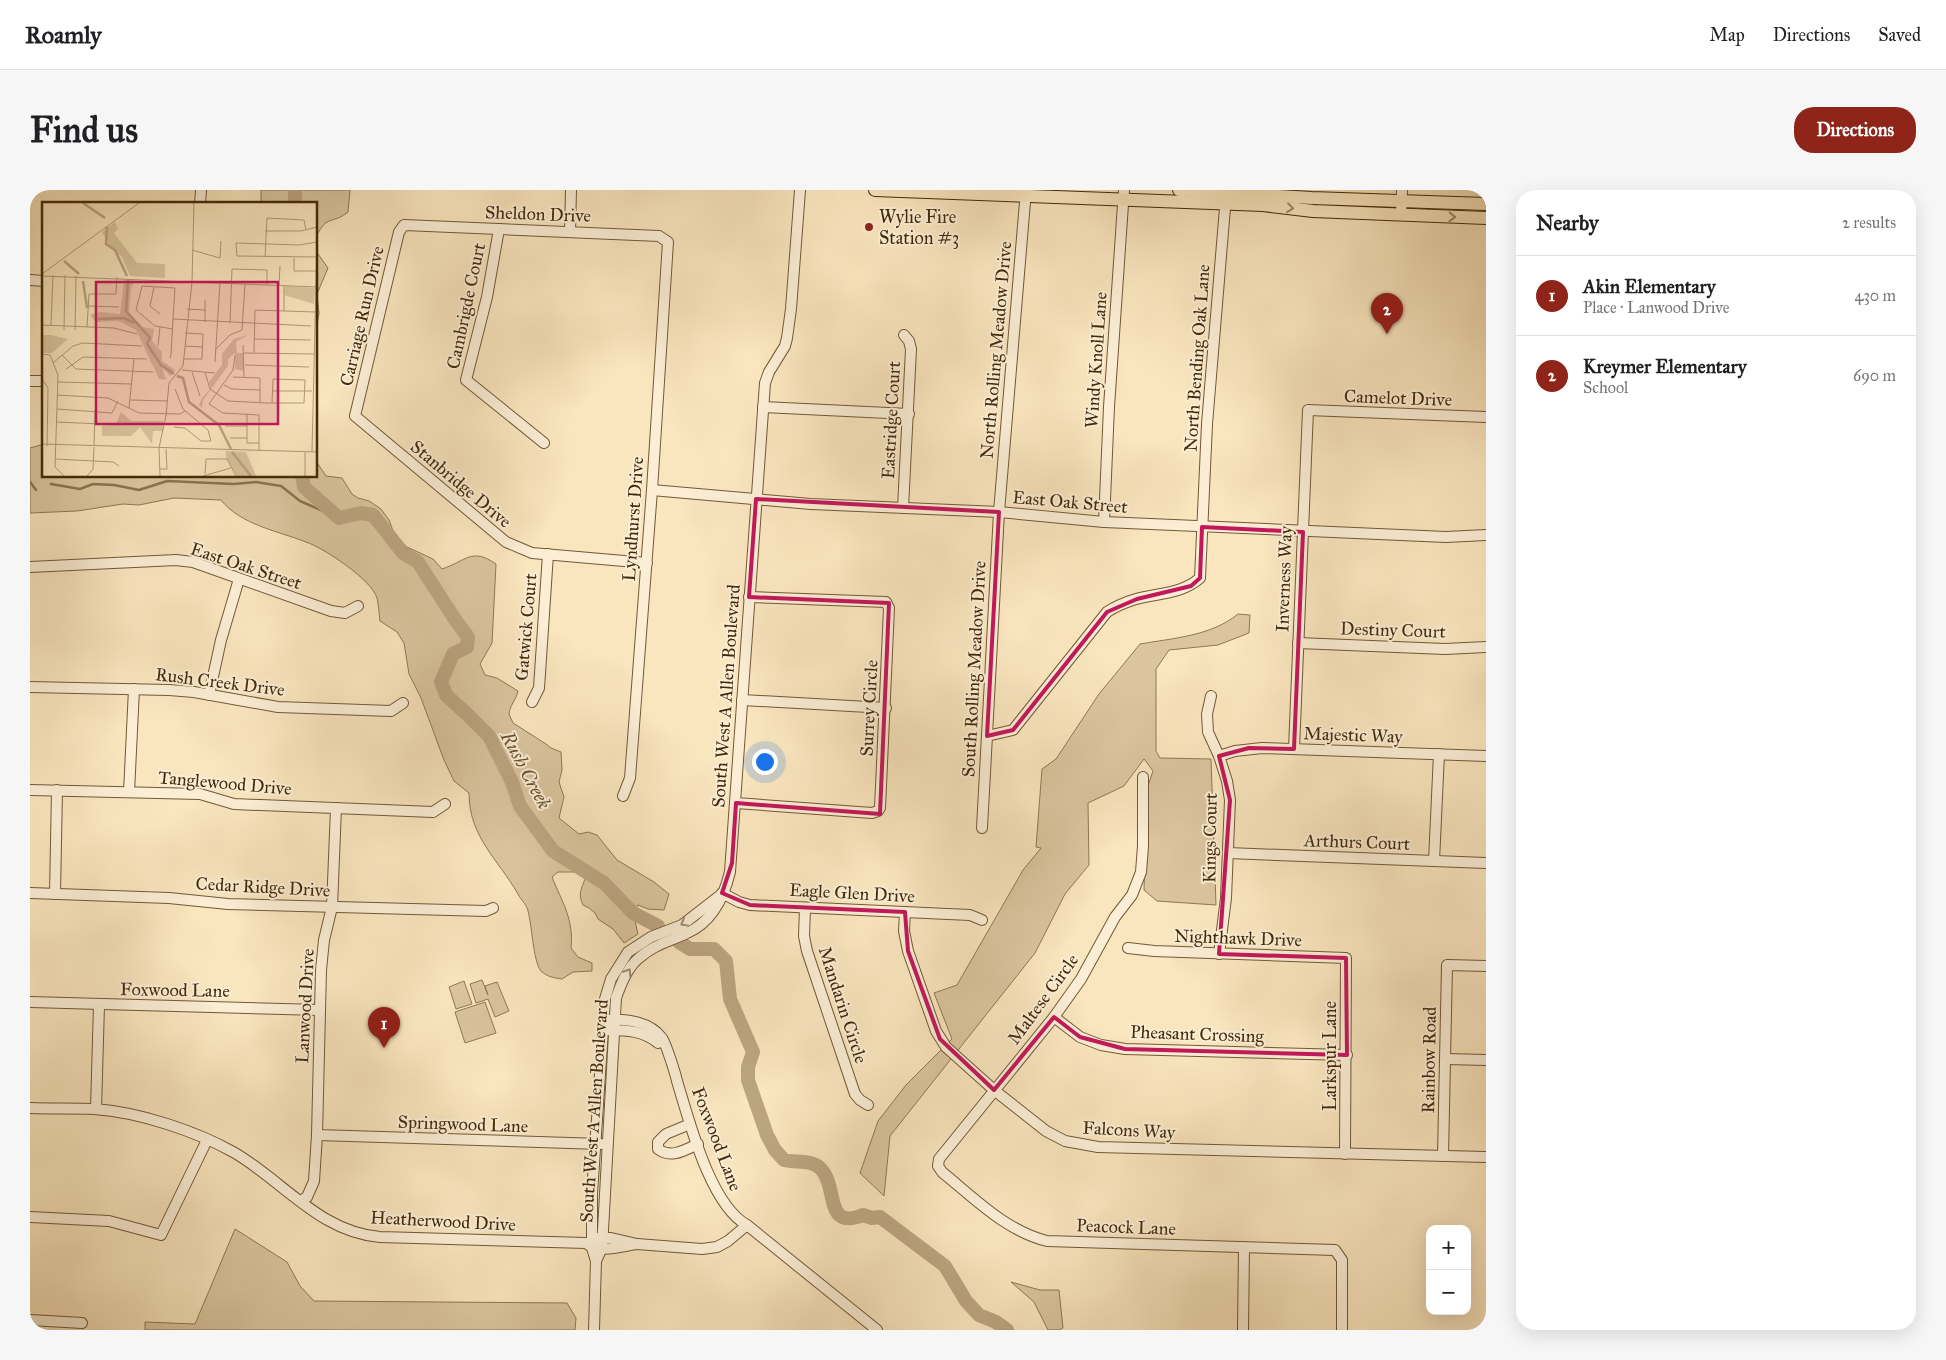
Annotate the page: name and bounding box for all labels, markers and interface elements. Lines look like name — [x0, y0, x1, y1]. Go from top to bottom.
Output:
text: Roamly — [25, 20, 102, 50]
text: Map — [1709, 24, 1745, 46]
text: Directions — [1773, 24, 1850, 46]
text: Saved — [1878, 24, 1921, 46]
button: Directions — [1794, 107, 1916, 153]
text: Find us — [30, 109, 138, 152]
street label: Sheldon Drive — [485, 201, 591, 227]
inset map — [42, 202, 318, 478]
one-way arrow — [1287, 202, 1295, 213]
place label: Wylie Fire Station #3 — [879, 206, 959, 249]
text: Nearby — [1536, 210, 1599, 236]
one-way arrow — [1449, 212, 1457, 222]
text: 2 results — [1842, 213, 1896, 232]
marker: Wylie Fire Station #3 — [863, 221, 875, 233]
street label: Cambrigde Court — [442, 240, 491, 371]
street label: North Rolling Meadow Drive — [976, 240, 1017, 460]
street label: Carriage Run Drive — [335, 244, 390, 388]
street label: North Bending Oak Lane — [1179, 264, 1216, 453]
text: Akin Elementary — [1583, 275, 1716, 298]
text: 1 — [1549, 286, 1555, 305]
text: 430 m — [1854, 286, 1896, 305]
street label: Windy Knoll Lane — [1080, 291, 1112, 429]
pin: 2 — [1371, 293, 1403, 334]
text: Place · Lanwood Drive — [1583, 298, 1729, 317]
text: Kreymer Elementary — [1583, 355, 1747, 378]
street label: Eastridge Court — [877, 360, 906, 480]
text: 2 — [1548, 366, 1556, 385]
text: 690 m — [1853, 366, 1896, 385]
text: School — [1583, 378, 1628, 397]
street label: Camelot Drive — [1343, 385, 1453, 411]
street label: Stanbridge Drive — [406, 435, 516, 533]
street label: Lyndhurst Drive — [618, 456, 648, 582]
street label: East Oak Street — [1011, 486, 1129, 518]
street label: Inverness Way — [1271, 525, 1297, 632]
street label: East Oak Street — [188, 538, 305, 595]
street label: South Rolling Meadow Drive — [957, 560, 992, 778]
street label: Gatwick Court — [510, 572, 542, 682]
street label: South West A Allen Boulevard — [707, 584, 745, 808]
street label: Destiny Court — [1340, 617, 1447, 643]
street label: Surrey Circle — [855, 659, 883, 757]
street label: Rush Creek Drive — [154, 663, 286, 701]
street label: Majestic Way — [1303, 722, 1404, 748]
water label: Rush Creek — [495, 726, 556, 813]
your location — [752, 749, 778, 775]
street label: Tanglewood Drive — [157, 766, 293, 801]
street label: Kings Court — [1198, 792, 1223, 883]
street label: Arthurs Court — [1303, 829, 1411, 855]
street label: Cedar Ridge Drive — [195, 872, 331, 903]
street label: Eagle Glen Drive — [789, 879, 915, 908]
one-way arrow — [680, 916, 689, 926]
street label: Nighthawk Drive — [1174, 925, 1302, 952]
street label: Mandarin Circle — [814, 944, 872, 1066]
street label: Lanwood Drive — [291, 948, 319, 1064]
street label: Maltese Circle — [1003, 949, 1083, 1049]
one-way arrow — [622, 968, 632, 977]
street label: Foxwood Lane — [120, 978, 230, 1002]
street label: South West A Allen Boulevard — [575, 999, 613, 1223]
street label: Larkspur Lane — [1319, 1001, 1341, 1111]
street label: Rainbow Road — [1417, 1006, 1441, 1114]
pin: 1 — [368, 1007, 400, 1048]
street label: Pheasant Crossing — [1130, 1021, 1265, 1048]
street label: Foxwood Lane — [687, 1084, 747, 1194]
street label: Springwood Lane — [397, 1111, 529, 1138]
street label: Falcons Way — [1082, 1117, 1176, 1143]
street label: Heatherwood Drive — [370, 1206, 516, 1236]
street label: Peacock Lane — [1076, 1214, 1176, 1240]
map controls — [1426, 1225, 1471, 1315]
button: + — [1426, 1225, 1471, 1270]
button: − — [1426, 1270, 1471, 1315]

